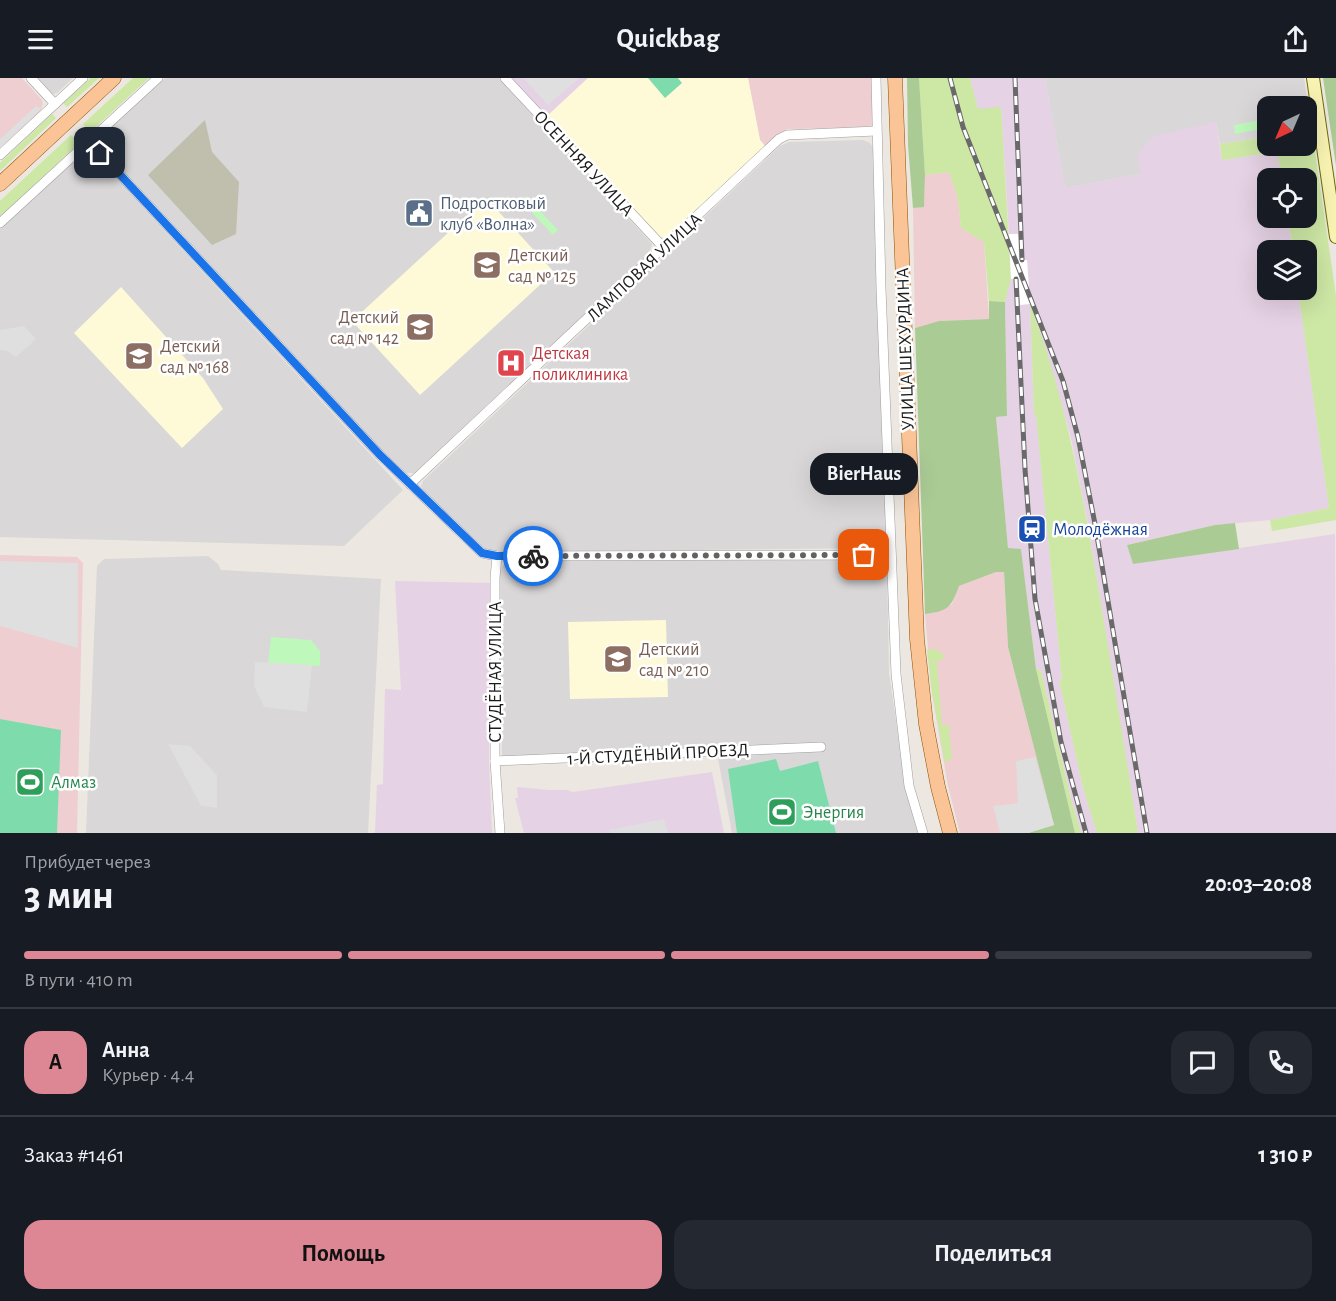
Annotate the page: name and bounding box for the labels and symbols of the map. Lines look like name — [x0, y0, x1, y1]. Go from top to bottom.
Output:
north arrow — [1257, 96, 1317, 156]
street label: ОСЕННЯЯ УЛИЦА — [530, 107, 637, 220]
pin — [74, 127, 125, 178]
place label: Подростковый клуб «Волна» — [440, 195, 546, 234]
public building icon: Подростковый клуб «Волна» — [403, 197, 435, 229]
street label: ЛАМПОВАЯ УЛИЦА — [584, 210, 706, 325]
place label: Детский сад № 125 — [508, 247, 576, 286]
school or university icon: Детский сад № 125 — [471, 249, 503, 281]
street label: УЛИЦА ШЕХУРДИНА — [894, 267, 918, 431]
place label: Детский сад № 142 — [330, 309, 399, 348]
school or university icon: Детский сад № 142 — [404, 311, 436, 343]
place label: Детский сад № 168 — [160, 338, 229, 377]
school or university icon: Детский сад № 168 — [123, 340, 155, 372]
place label: Детская поликлиника — [532, 345, 628, 384]
hospital icon: Детская поликлиника — [495, 347, 527, 379]
callout: BierHaus — [810, 453, 918, 495]
station icon: Молодёжная — [1016, 513, 1048, 545]
place label: Молодёжная — [1053, 521, 1148, 539]
courier — [503, 526, 563, 586]
pin — [838, 529, 889, 580]
street label: СТУДЁНАЯ УЛИЦА — [485, 601, 505, 743]
place label: Детский сад № 210 — [639, 641, 709, 680]
school or university icon: Детский сад № 210 — [602, 643, 634, 675]
street label: 1-Й СТУДЁНЫЙ ПРОЕЗД — [567, 739, 749, 769]
sports icon: Алмаз — [14, 766, 46, 798]
place label: Алмаз — [51, 774, 96, 792]
sports icon: Энергия — [766, 796, 798, 828]
place label: Энергия — [803, 804, 864, 822]

